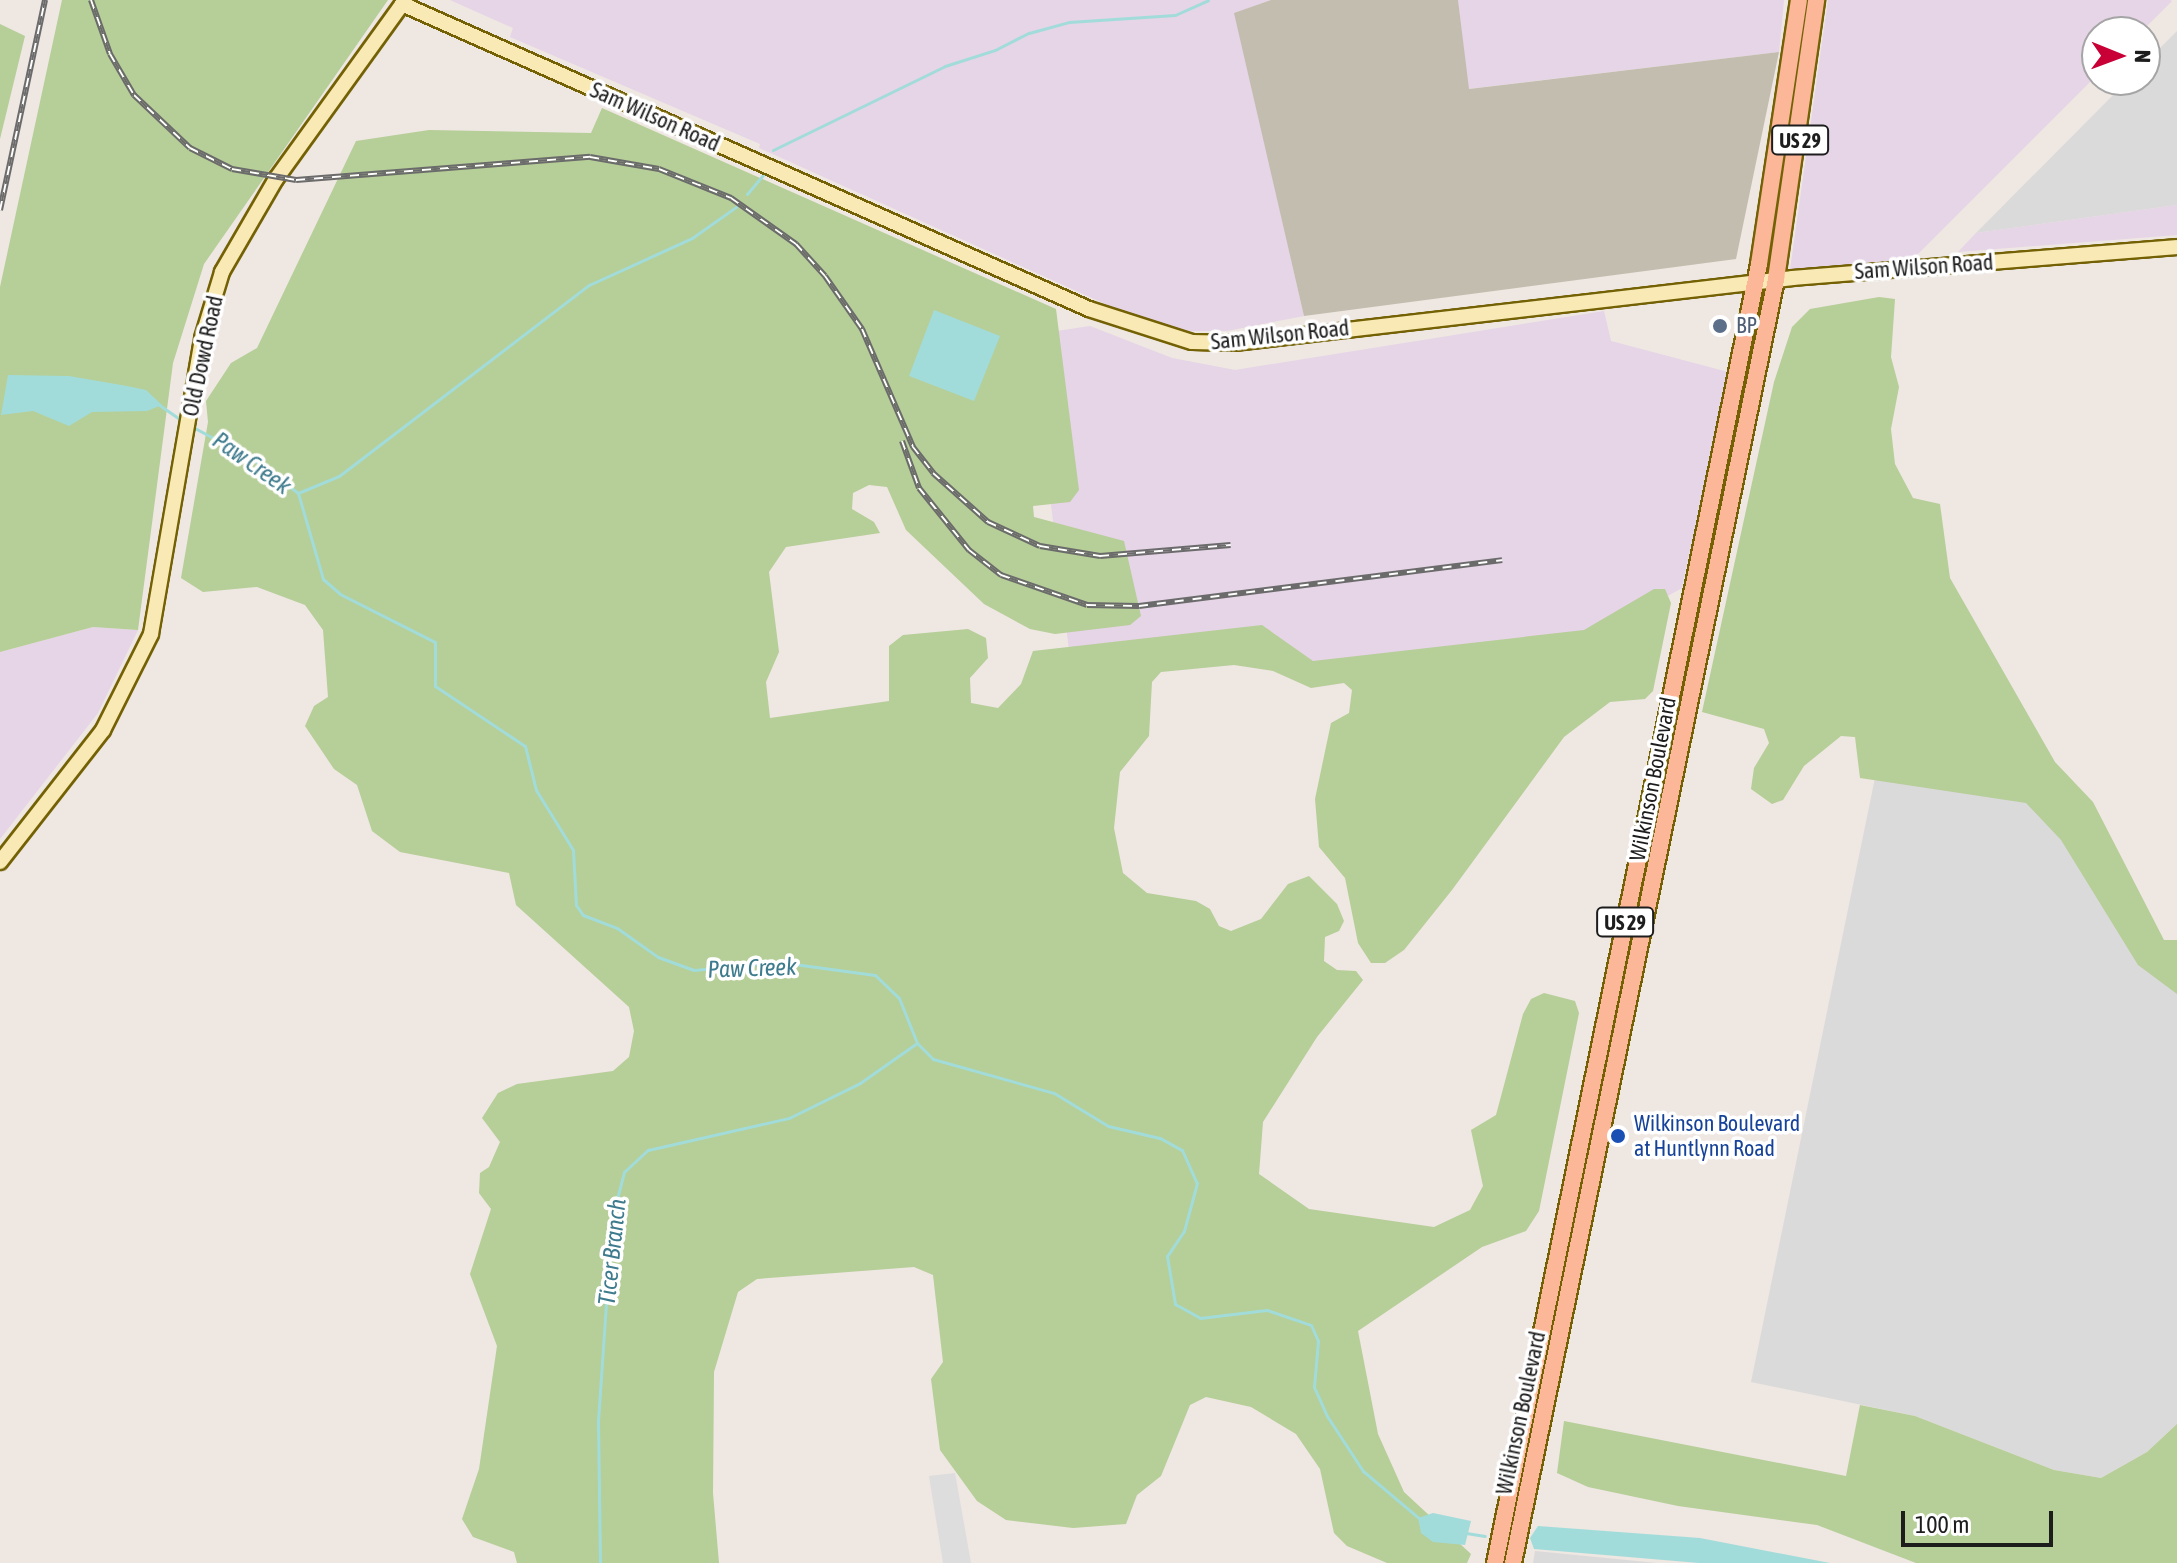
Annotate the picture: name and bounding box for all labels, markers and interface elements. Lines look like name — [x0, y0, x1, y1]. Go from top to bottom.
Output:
north arrow — [2081, 16, 2161, 96]
text: N — [2130, 50, 2156, 63]
street label: Sam Wilson Road — [586, 77, 724, 157]
road number: US 29 — [1770, 124, 1830, 156]
street label: Sam Wilson Road — [1854, 249, 1994, 285]
street label: Old Dowd Road — [177, 293, 229, 419]
place label: BP — [1736, 313, 1757, 339]
street label: Sam Wilson Road — [1210, 315, 1350, 355]
marker: BP — [1711, 317, 1729, 335]
water label: Paw Creek — [207, 426, 297, 500]
street label: Wilkinson Boulevard — [1624, 695, 1682, 863]
road number: US 29 — [1595, 906, 1655, 938]
water label: Paw Creek — [707, 952, 797, 984]
place label: Wilkinson Boulevard at Huntlynn Road — [1634, 1110, 1800, 1162]
marker: Wilkinson Boulevard at Huntlynn Road — [1609, 1127, 1627, 1145]
water label: Ticer Branch — [592, 1197, 632, 1307]
street label: Wilkinson Boulevard — [1491, 1329, 1551, 1497]
scale bar — [1905, 1495, 2057, 1545]
text: 100 m — [1915, 1511, 1969, 1538]

